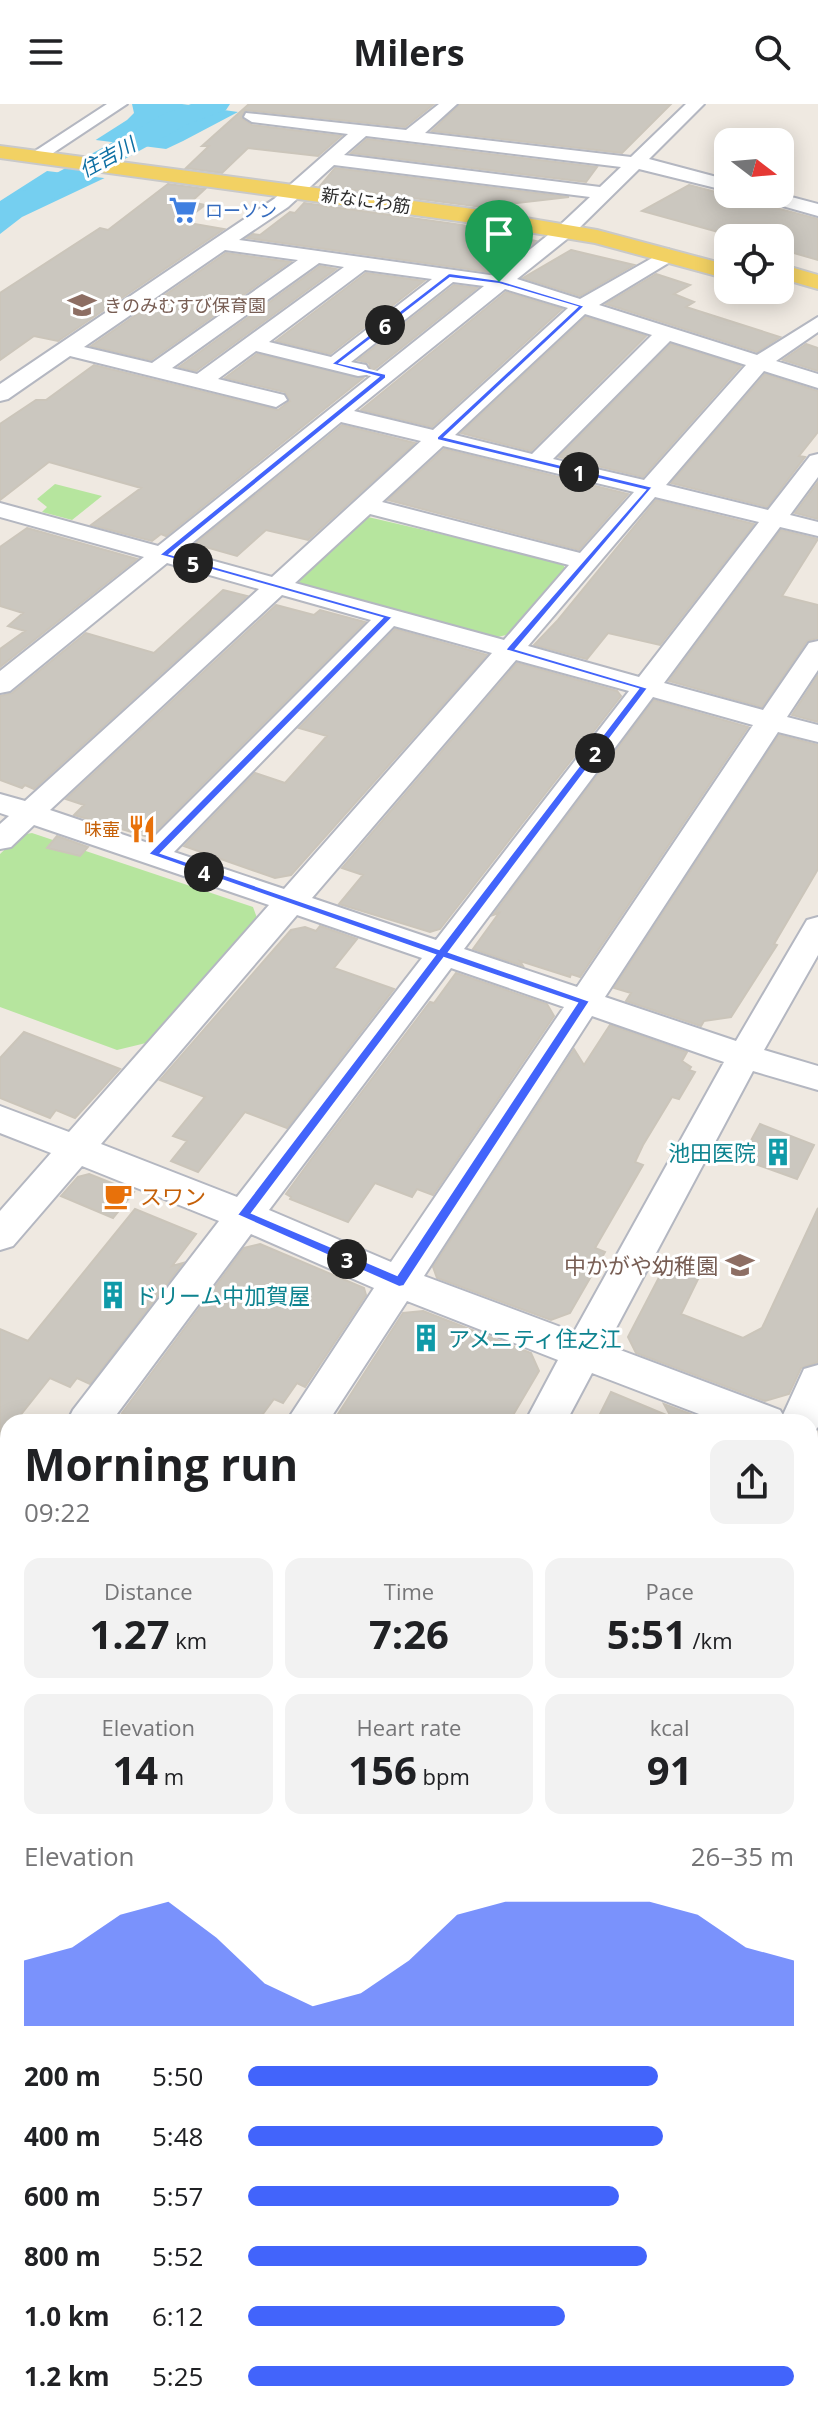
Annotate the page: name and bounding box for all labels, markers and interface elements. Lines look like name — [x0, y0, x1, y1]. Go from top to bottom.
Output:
text: Milers — [353, 28, 465, 77]
icon: menu — [24, 30, 68, 74]
icon: search — [750, 30, 794, 74]
north arrow — [714, 128, 794, 208]
map controls — [714, 128, 794, 304]
water label: 住吉川 — [74, 130, 142, 183]
street label: 新なにわ筋 — [320, 182, 412, 218]
supermarket icon: ローソン — [168, 195, 198, 225]
place label: ローソン — [205, 198, 277, 222]
pin — [465, 200, 533, 282]
icon: arrive — [477, 212, 521, 256]
button: locate — [714, 224, 794, 304]
school or university icon: きのみむすび保育園 — [67, 290, 97, 320]
place label: きのみむすび保育園 — [104, 293, 266, 317]
pin: 6 — [365, 305, 405, 345]
text: 6 — [379, 310, 391, 340]
pin: 1 — [559, 452, 599, 492]
text: 1 — [573, 457, 585, 487]
pin: 5 — [173, 543, 213, 583]
text: 5 — [187, 548, 199, 578]
pin: 2 — [575, 733, 615, 773]
text: 2 — [589, 738, 601, 768]
restaurant icon: 味壷 — [127, 814, 157, 844]
place label: 味壷 — [84, 817, 120, 841]
pin: 4 — [184, 852, 224, 892]
text: 4 — [198, 857, 210, 887]
place label: 池田医院 — [668, 1137, 756, 1167]
building icon: 池田医院 — [763, 1137, 793, 1167]
cafe icon: スワン — [103, 1181, 133, 1211]
place label: スワン — [140, 1181, 206, 1211]
pin: 3 — [327, 1239, 367, 1279]
text: 3 — [341, 1244, 353, 1274]
place label: 中かがや幼稚園 — [564, 1250, 718, 1280]
school or university icon: 中かがや幼稚園 — [725, 1250, 755, 1280]
building icon: ドリーム中加賀屋 — [98, 1280, 128, 1310]
place label: ドリーム中加賀屋 — [135, 1280, 310, 1310]
building icon: アメニティ住之江 — [411, 1323, 441, 1353]
place label: アメニティ住之江 — [448, 1323, 622, 1353]
text: Morning run — [24, 1434, 298, 1494]
button: share — [710, 1440, 794, 1524]
text: 09:22 — [24, 1494, 90, 1530]
text: Distance — [104, 1576, 193, 1606]
text: Time — [384, 1576, 434, 1606]
text: Pace — [645, 1576, 694, 1606]
text: 1.27 — [89, 1606, 170, 1661]
text: 7:26 — [369, 1606, 449, 1661]
text: 5:51 — [607, 1606, 687, 1661]
text: km — [170, 1625, 207, 1655]
text: /km — [687, 1625, 733, 1655]
text: Elevation — [102, 1712, 195, 1742]
text: Heart rate — [357, 1712, 461, 1742]
text: kcal — [650, 1712, 690, 1742]
text: 14 — [112, 1742, 158, 1797]
text: 156 — [348, 1742, 417, 1797]
text: 91 — [647, 1742, 693, 1797]
text: m — [158, 1761, 184, 1791]
text: bpm — [417, 1761, 470, 1791]
text: Elevation — [24, 1838, 134, 1874]
text: 26–35 m — [691, 1838, 794, 1874]
text: 200 m — [24, 2058, 101, 2094]
text: 5:50 — [152, 2058, 203, 2094]
text: 400 m — [24, 2118, 101, 2154]
text: 5:48 — [152, 2118, 203, 2154]
text: 600 m — [24, 2178, 101, 2214]
text: 5:57 — [152, 2178, 203, 2214]
text: 800 m — [24, 2238, 101, 2274]
text: 5:52 — [152, 2238, 203, 2274]
text: 1.0 km — [24, 2298, 110, 2334]
text: 6:12 — [152, 2298, 203, 2334]
text: 1.2 km — [24, 2358, 110, 2394]
text: 5:25 — [152, 2358, 203, 2394]

